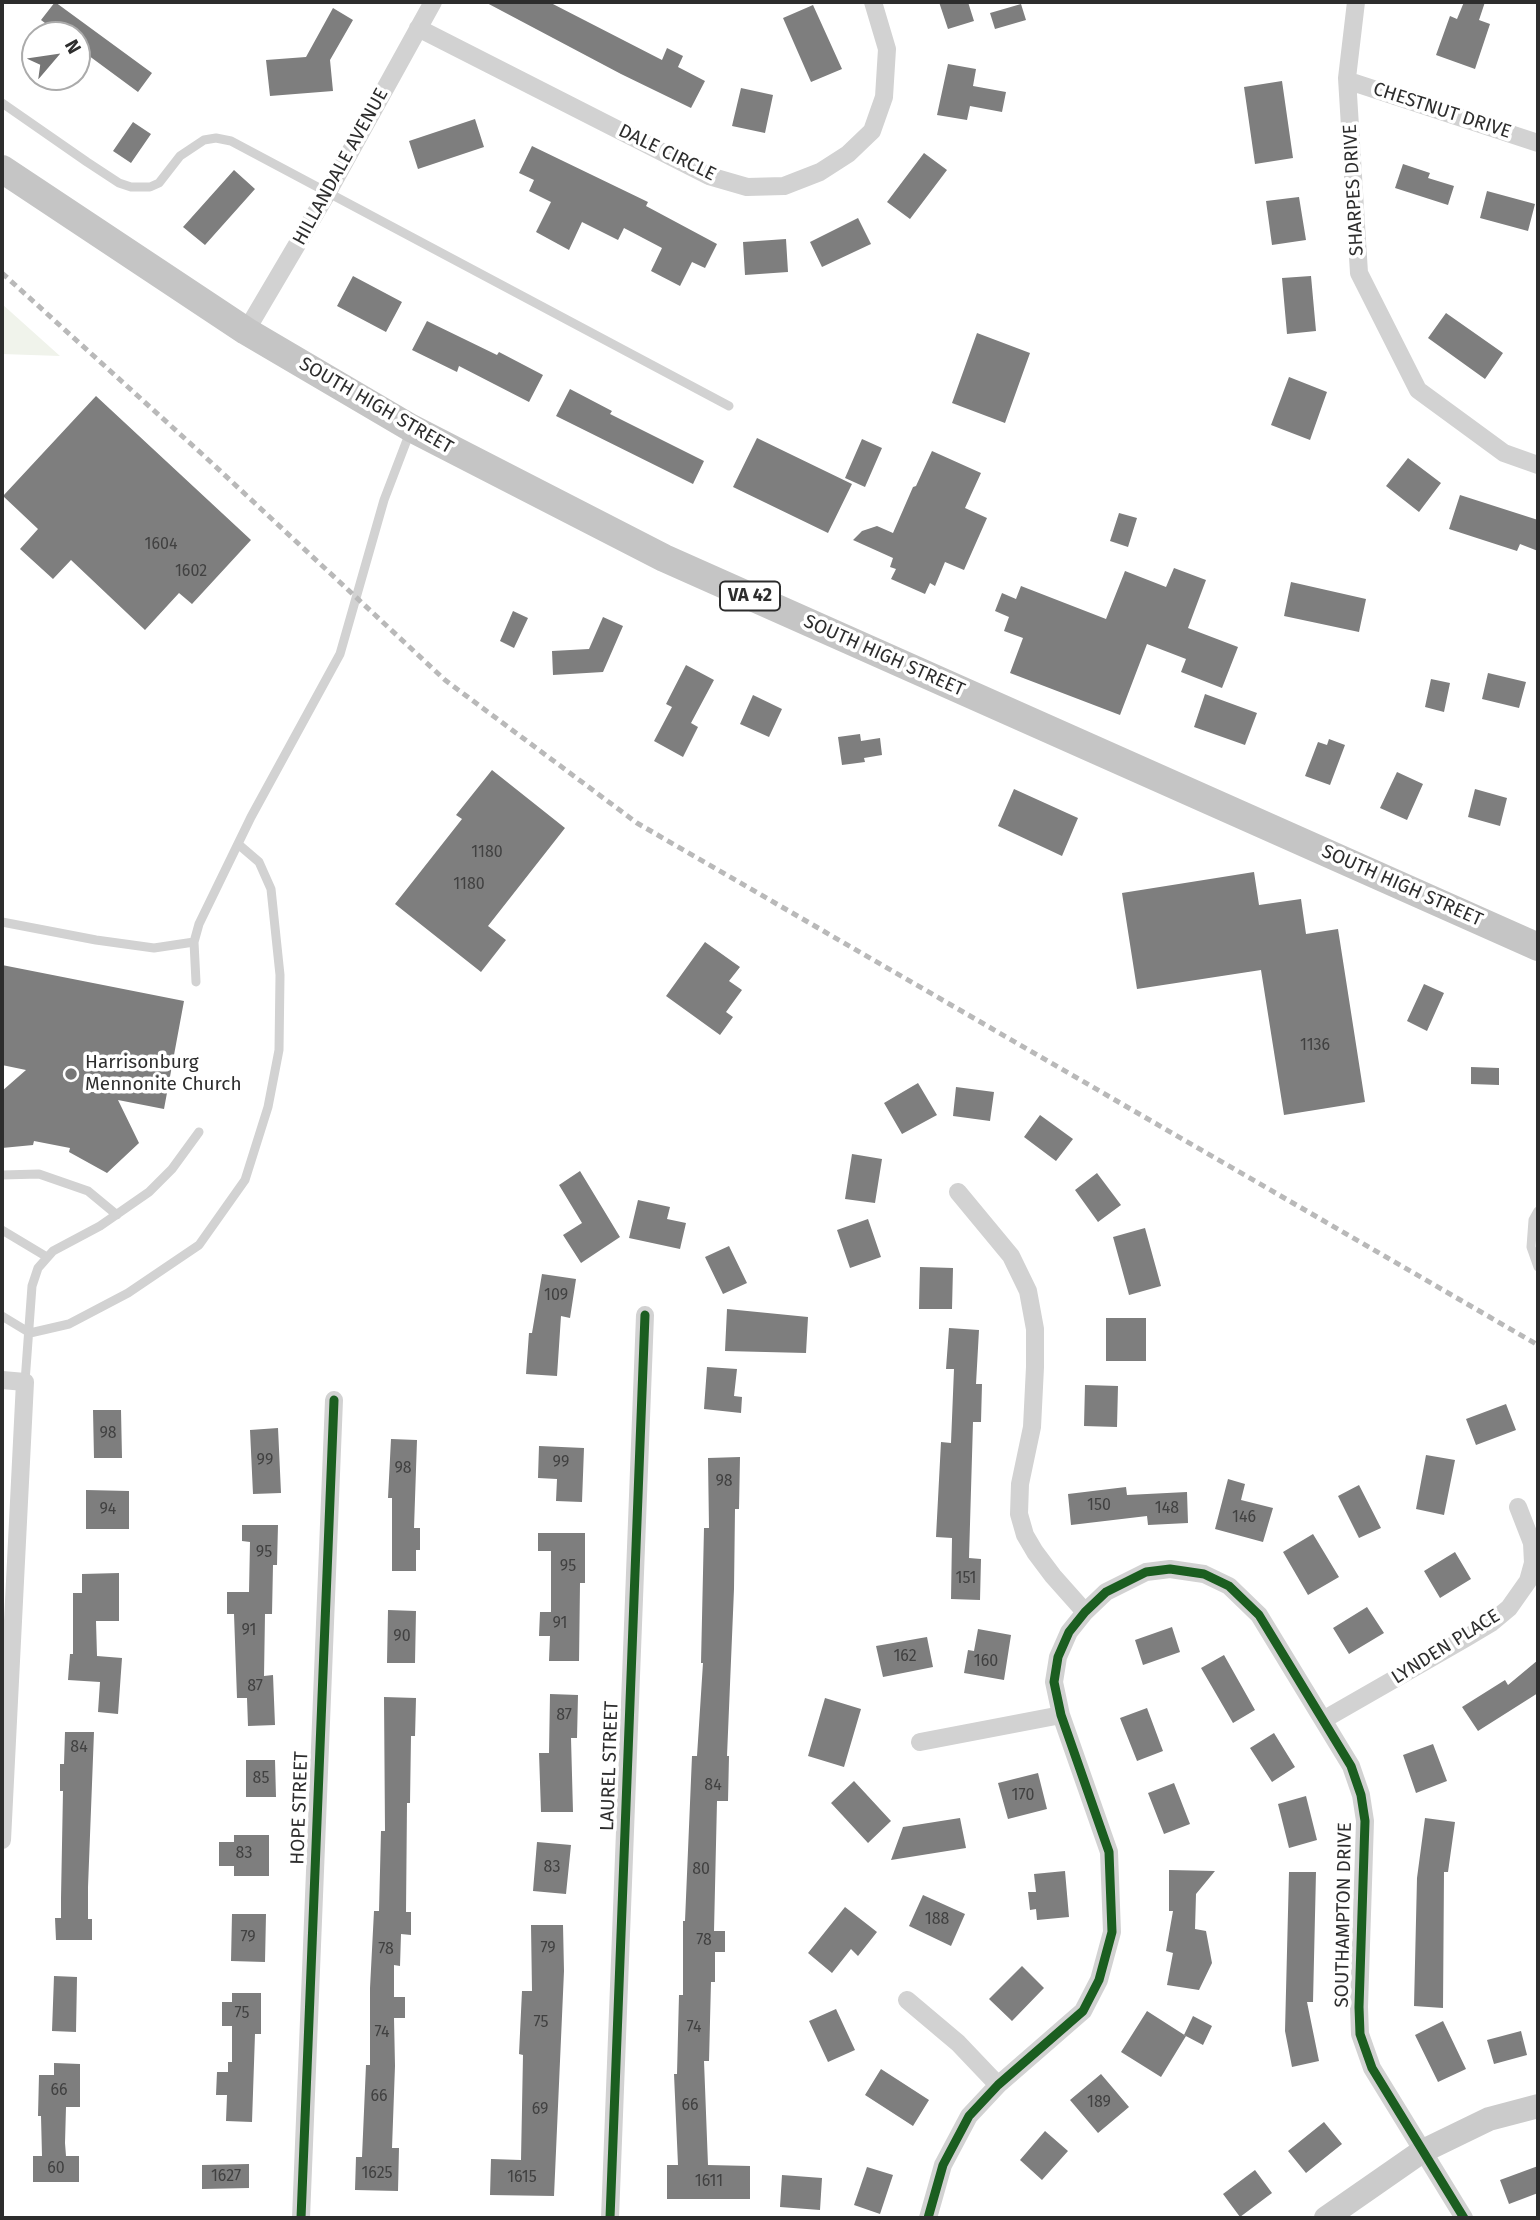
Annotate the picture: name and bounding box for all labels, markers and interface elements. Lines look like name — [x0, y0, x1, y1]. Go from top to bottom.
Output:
north arrow — [21, 21, 91, 91]
text: N — [60, 35, 86, 58]
street label: CHESTNUT DRIVE — [1370, 78, 1514, 144]
street label: HILLANDALE AVENUE — [288, 85, 394, 249]
street label: DALE CIRCLE — [615, 120, 719, 186]
street label: SHARPES DRIVE — [1339, 123, 1369, 257]
street label: SOUTH HIGH STREET — [295, 353, 457, 459]
house number: 1604 — [145, 535, 177, 555]
house number: 1602 — [175, 562, 207, 582]
road number: VA 42 — [720, 582, 780, 610]
street label: SOUTH HIGH STREET — [800, 610, 968, 702]
street label: SOUTH HIGH STREET — [1318, 840, 1486, 932]
house number: 1180 — [471, 843, 503, 863]
house number: 1180 — [453, 875, 485, 895]
house number: 1136 — [1300, 1036, 1330, 1056]
place label: Harrisonburg Mennonite Church — [85, 1052, 242, 1096]
marker: Harrisonburg Mennonite Church — [63, 1066, 79, 1082]
house number: 109 — [544, 1286, 568, 1306]
house number: 98 — [99, 1424, 117, 1444]
house number: 99 — [257, 1451, 273, 1471]
house number: 99 — [553, 1453, 569, 1473]
house number: 98 — [394, 1459, 412, 1479]
house number: 98 — [715, 1472, 733, 1492]
house number: 150 — [1087, 1496, 1111, 1516]
house number: 148 — [1155, 1499, 1179, 1519]
house number: 94 — [100, 1500, 116, 1520]
house number: 146 — [1232, 1508, 1256, 1528]
house number: 95 — [256, 1543, 272, 1563]
house number: 95 — [560, 1557, 576, 1577]
house number: 151 — [955, 1569, 977, 1589]
street label: LYNDEN PLACE — [1388, 1605, 1504, 1689]
house number: 91 — [552, 1614, 568, 1634]
house number: 91 — [241, 1621, 257, 1641]
house number: 90 — [393, 1627, 411, 1647]
house number: 162 — [893, 1647, 917, 1667]
house number: 160 — [974, 1652, 998, 1672]
house number: 87 — [247, 1677, 263, 1697]
street label: LAUREL STREET — [596, 1700, 624, 1832]
house number: 87 — [556, 1706, 572, 1726]
house number: 84 — [70, 1738, 88, 1758]
street label: HOPE STREET — [287, 1751, 313, 1865]
house number: 85 — [253, 1769, 269, 1789]
house number: 84 — [704, 1776, 722, 1796]
house number: 170 — [1012, 1786, 1034, 1806]
street label: SOUTHAMPTON DRIVE — [1331, 1822, 1357, 2008]
house number: 83 — [236, 1844, 252, 1864]
house number: 83 — [544, 1858, 560, 1878]
house number: 80 — [692, 1860, 710, 1880]
house number: 188 — [925, 1910, 949, 1930]
house number: 79 — [240, 1928, 256, 1948]
house number: 78 — [696, 1931, 712, 1951]
house number: 79 — [540, 1939, 556, 1959]
house number: 78 — [378, 1940, 394, 1960]
house number: 75 — [235, 2004, 249, 2024]
house number: 75 — [534, 2013, 548, 2033]
house number: 74 — [687, 2018, 701, 2038]
house number: 74 — [375, 2023, 389, 2043]
house number: 66 — [50, 2081, 68, 2101]
house number: 66 — [370, 2087, 388, 2107]
house number: 189 — [1087, 2093, 1111, 2113]
house number: 66 — [681, 2096, 699, 2116]
house number: 69 — [532, 2100, 548, 2120]
house number: 60 — [47, 2159, 65, 2179]
house number: 1625 — [361, 2164, 393, 2184]
house number: 1627 — [211, 2167, 241, 2187]
house number: 1615 — [507, 2168, 537, 2188]
house number: 1611 — [695, 2172, 723, 2192]

